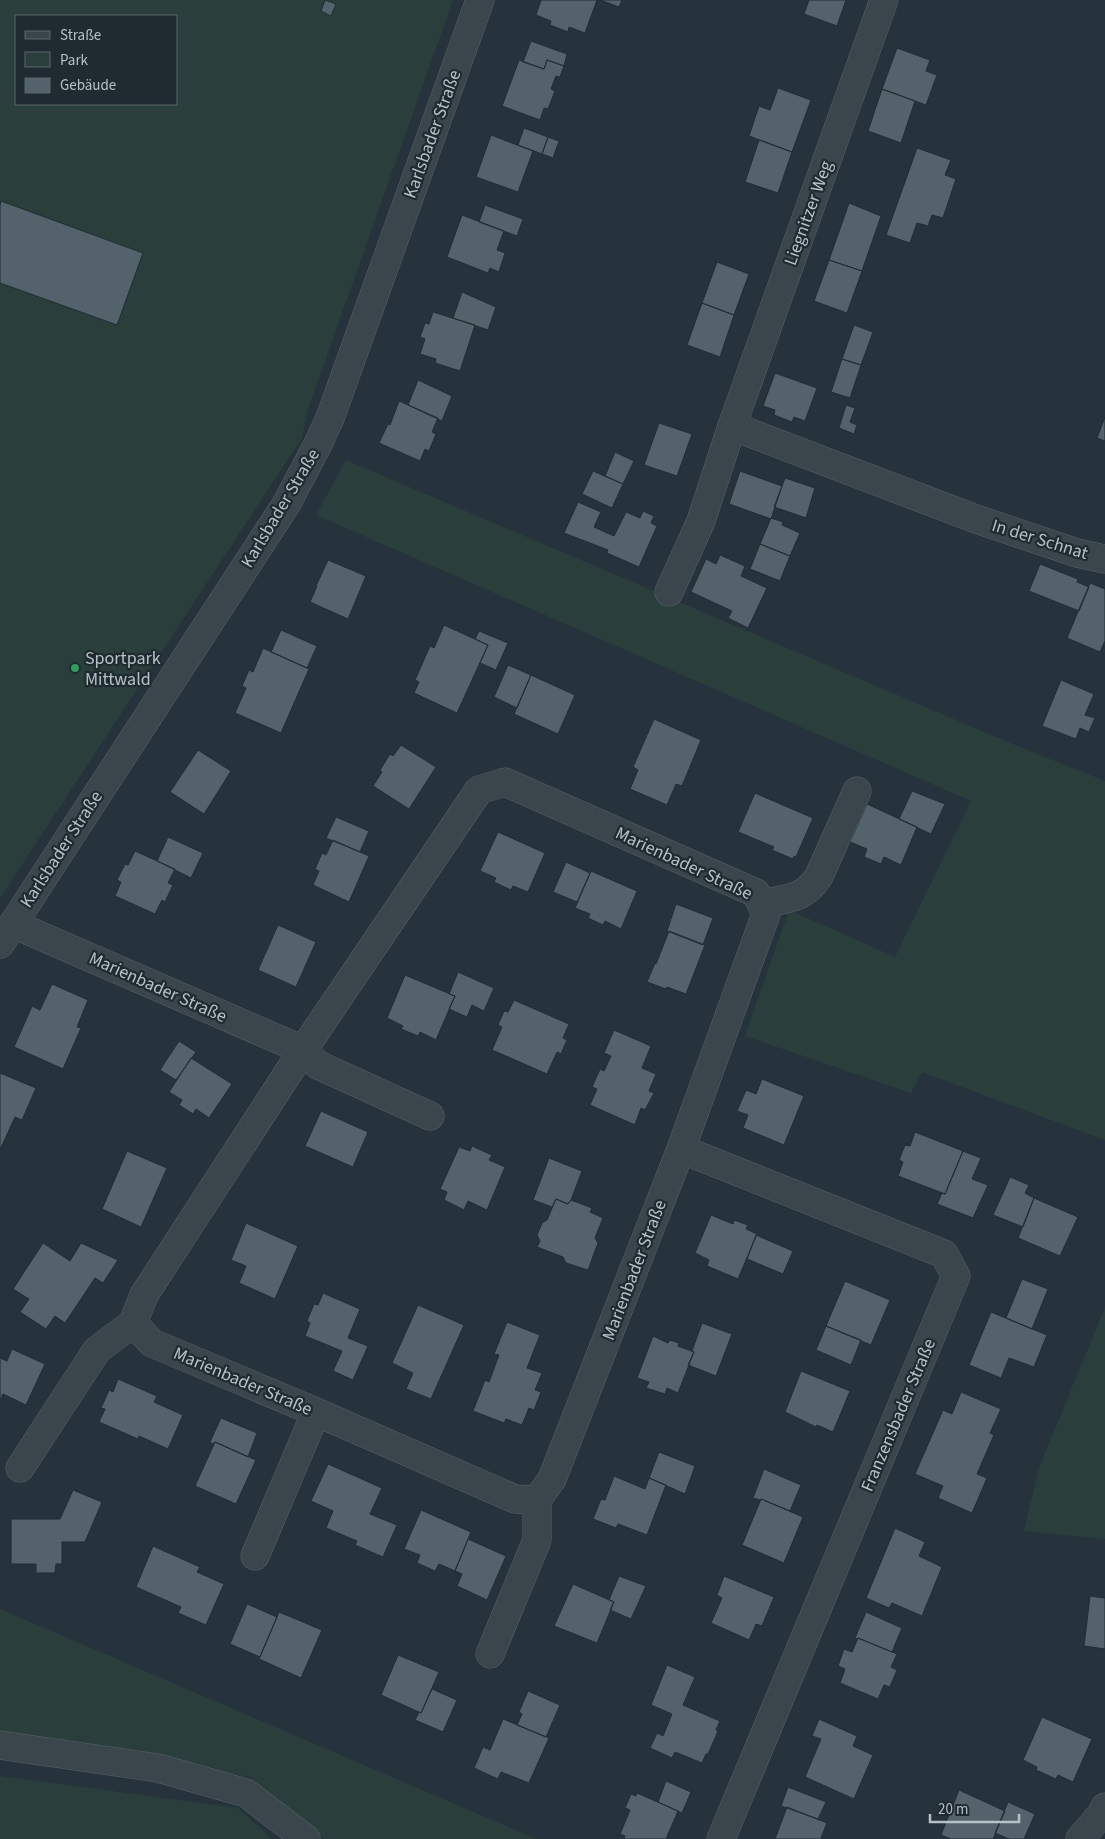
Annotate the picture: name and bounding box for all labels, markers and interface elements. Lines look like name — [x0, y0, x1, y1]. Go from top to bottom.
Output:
legend — [15, 15, 178, 105]
text: Straße — [60, 25, 101, 46]
text: Park — [60, 50, 89, 71]
street label: Karlsbader Straße — [398, 66, 467, 202]
text: Gebäude — [60, 75, 116, 96]
street label: Liegnitzer Weg — [778, 157, 839, 269]
street label: Karlsbader Straße — [235, 444, 326, 573]
street label: In der Schnat — [989, 513, 1091, 566]
place label: Sportpark Mittwald — [85, 646, 161, 692]
marker: Sportpark Mittwald — [69, 662, 81, 674]
street label: Karlsbader Straße — [14, 786, 109, 913]
street label: Marienbader Straße — [611, 821, 756, 906]
street label: Marienbader Straße — [85, 946, 231, 1029]
street label: Marienbader Straße — [596, 1196, 673, 1344]
street label: Franzensbader Straße — [855, 1335, 942, 1496]
street label: Marienbader Straße — [170, 1341, 316, 1422]
scale bar — [930, 1792, 1019, 1824]
text: 20 m — [938, 1799, 968, 1820]

